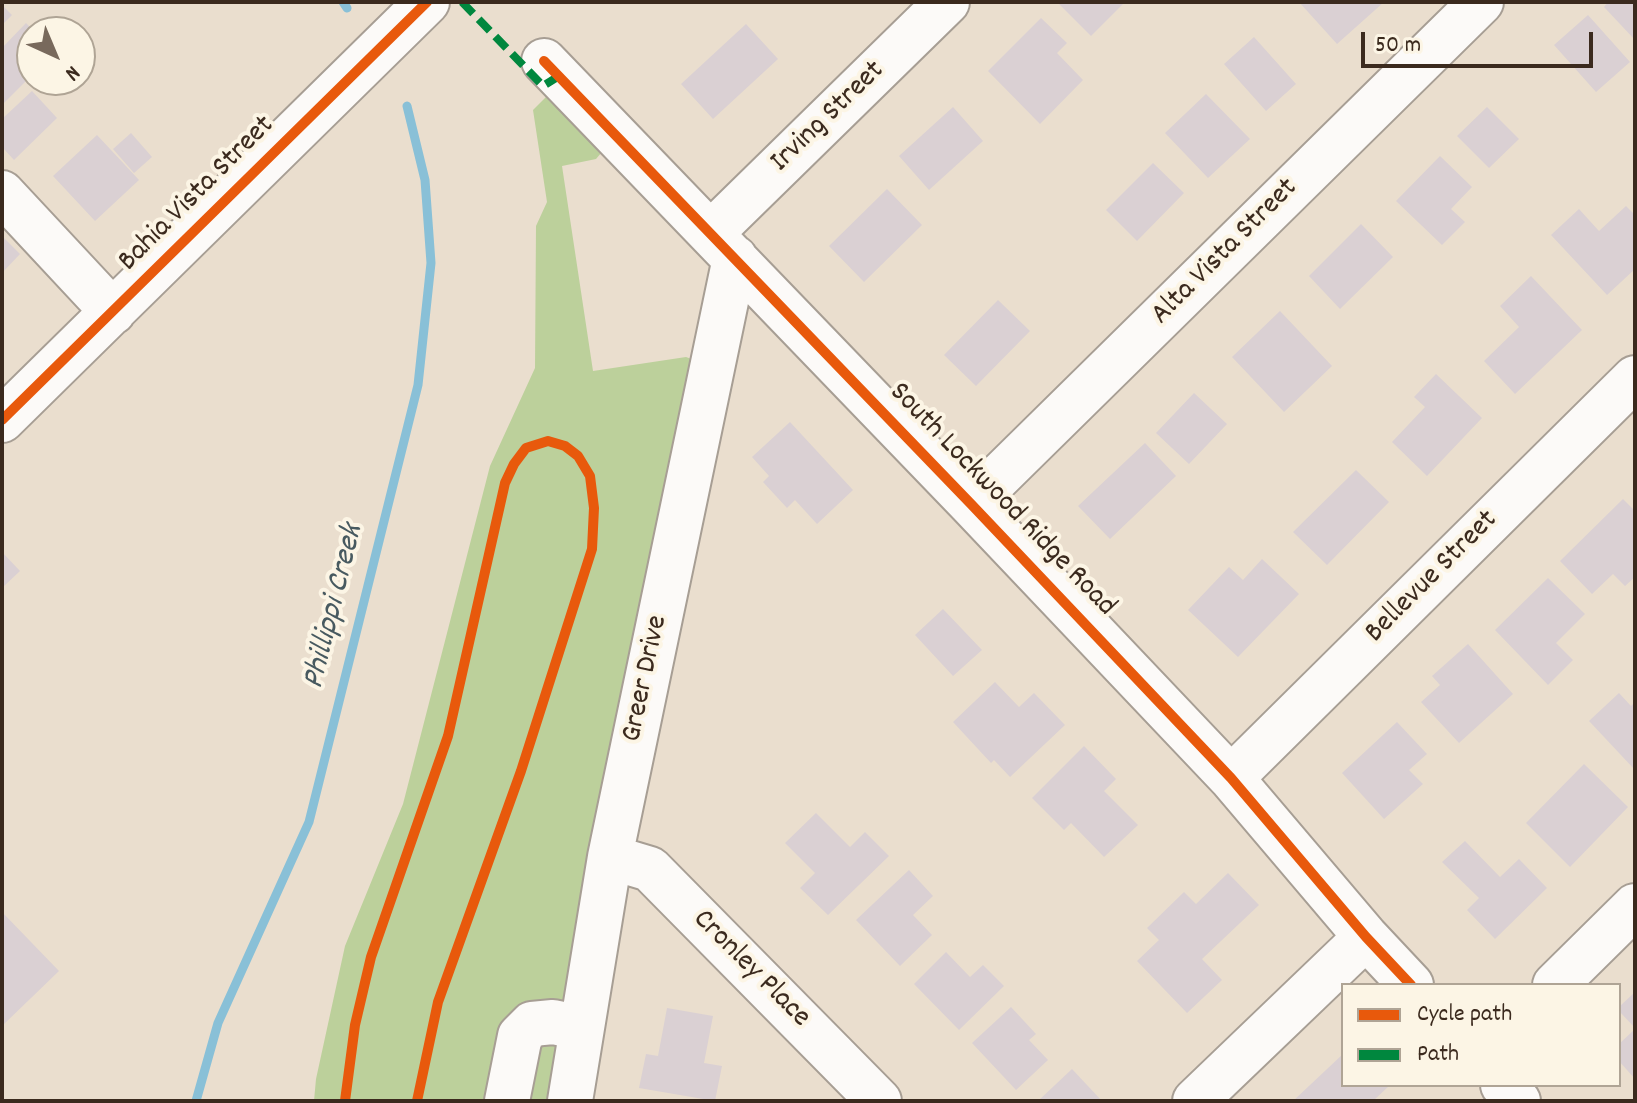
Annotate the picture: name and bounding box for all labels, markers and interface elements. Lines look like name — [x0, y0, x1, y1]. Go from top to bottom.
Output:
north arrow — [16, 16, 96, 96]
scale bar — [1365, 16, 1597, 66]
text: 50 m — [1375, 29, 1421, 63]
street label: Irving Street — [764, 55, 894, 181]
text: N — [57, 57, 86, 87]
street label: Bahia Vista Street — [112, 109, 284, 281]
street label: Alta Vista Street — [1145, 172, 1307, 334]
street label: South Lockwood Ridge Road — [880, 376, 1122, 626]
street label: Bellevue Street — [1359, 504, 1507, 652]
water label: Phillippi Creek — [297, 521, 375, 693]
street label: Greer Drive — [616, 612, 678, 746]
street label: Cronley Place — [683, 903, 817, 1037]
legend — [1341, 983, 1621, 1087]
text: Cycle path — [1417, 998, 1512, 1032]
text: Path — [1417, 1038, 1459, 1072]

